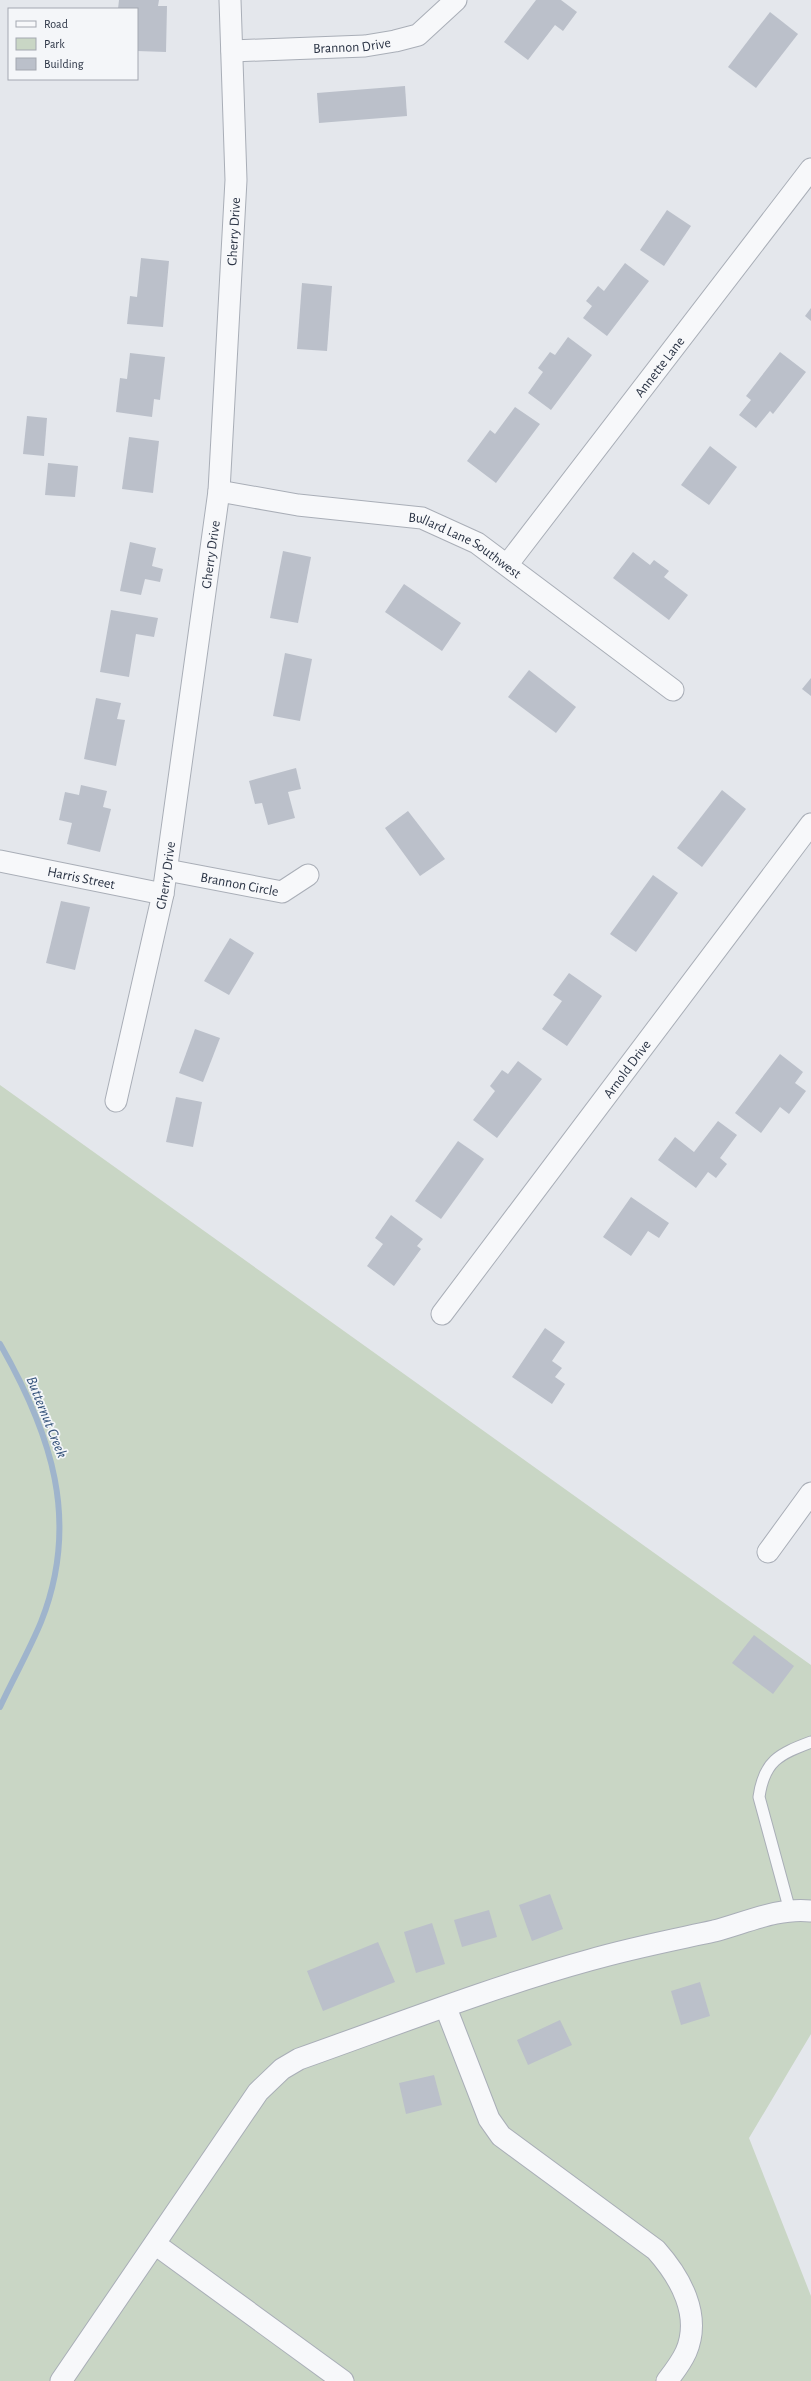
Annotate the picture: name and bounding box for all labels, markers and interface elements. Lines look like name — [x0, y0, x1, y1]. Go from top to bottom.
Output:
legend — [8, 8, 138, 80]
text: Road — [44, 18, 68, 30]
street label: Brannon Drive — [313, 36, 392, 56]
text: Park — [44, 38, 65, 50]
text: Building — [44, 58, 84, 70]
street label: Gherry Drive — [225, 197, 243, 266]
street label: Annette Lane — [633, 334, 688, 400]
street label: Bullard Lane Southwest — [408, 511, 524, 582]
street label: Gherry Drive — [200, 520, 223, 590]
street label: Gherry Drive — [154, 841, 178, 911]
street label: Harris Street — [46, 865, 117, 892]
street label: Brannon Circle — [199, 871, 280, 899]
street label: Arnold Drive — [601, 1038, 654, 1101]
water label: Butternut Creek — [23, 1374, 70, 1460]

